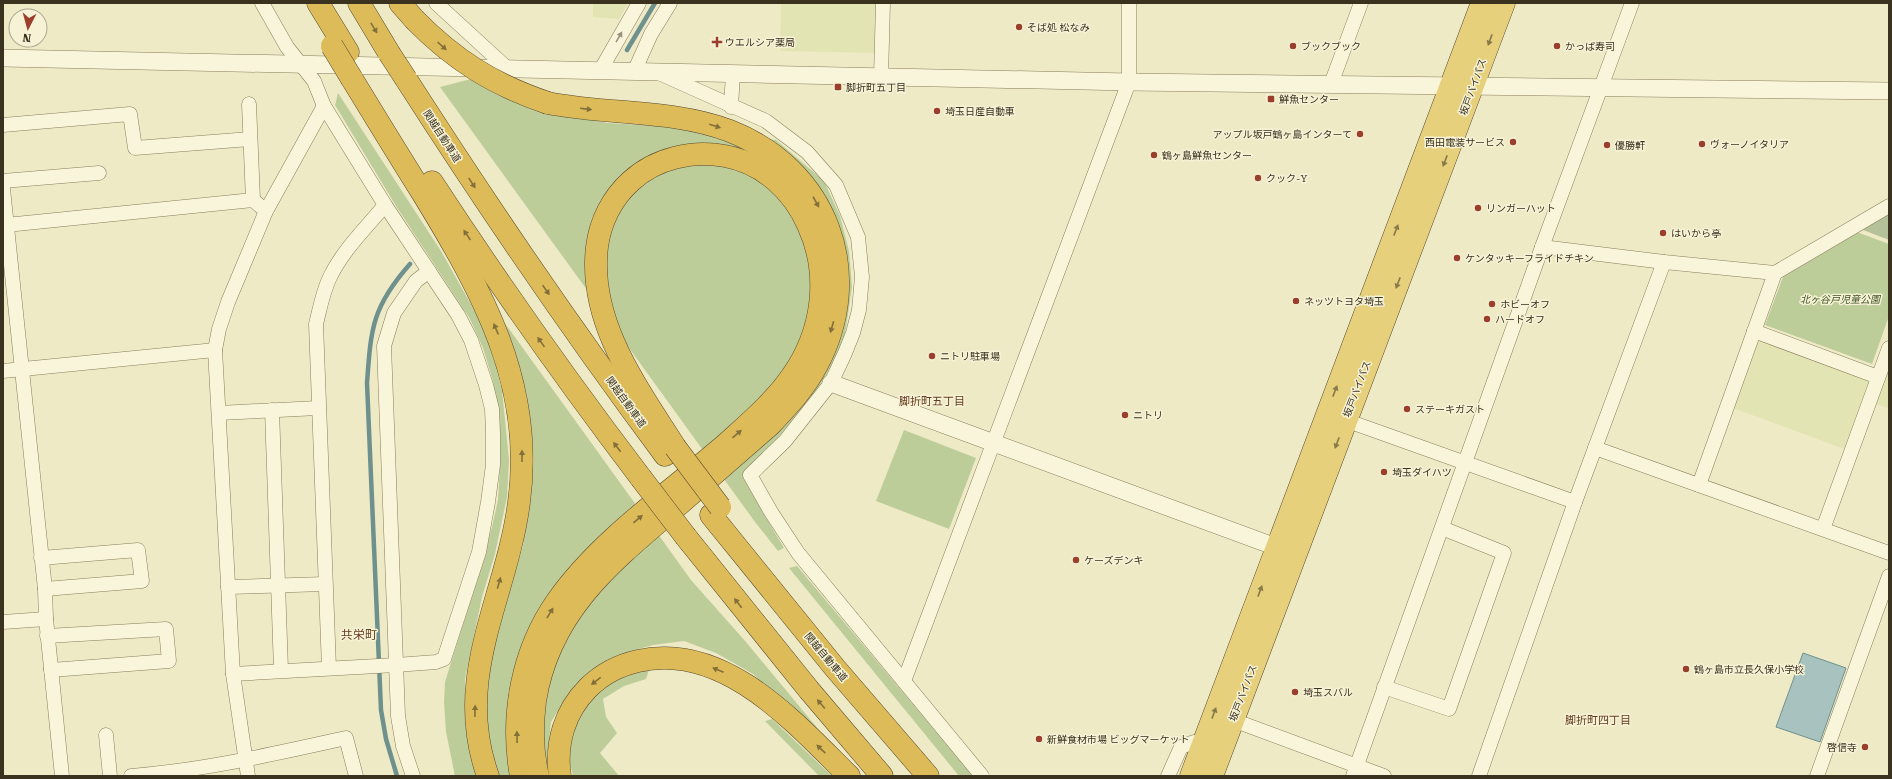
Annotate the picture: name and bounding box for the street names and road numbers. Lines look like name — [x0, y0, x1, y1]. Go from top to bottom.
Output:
street label: 坂戸バイパス — [1458, 57, 1488, 117]
street label: 関越自動車道 — [421, 108, 463, 164]
street label: 坂戸バイパス — [1341, 359, 1373, 419]
street label: 関越自動車道 — [604, 374, 648, 430]
street label: 関越自動車道 — [803, 630, 849, 684]
street label: 坂戸バイパス — [1227, 663, 1259, 723]

